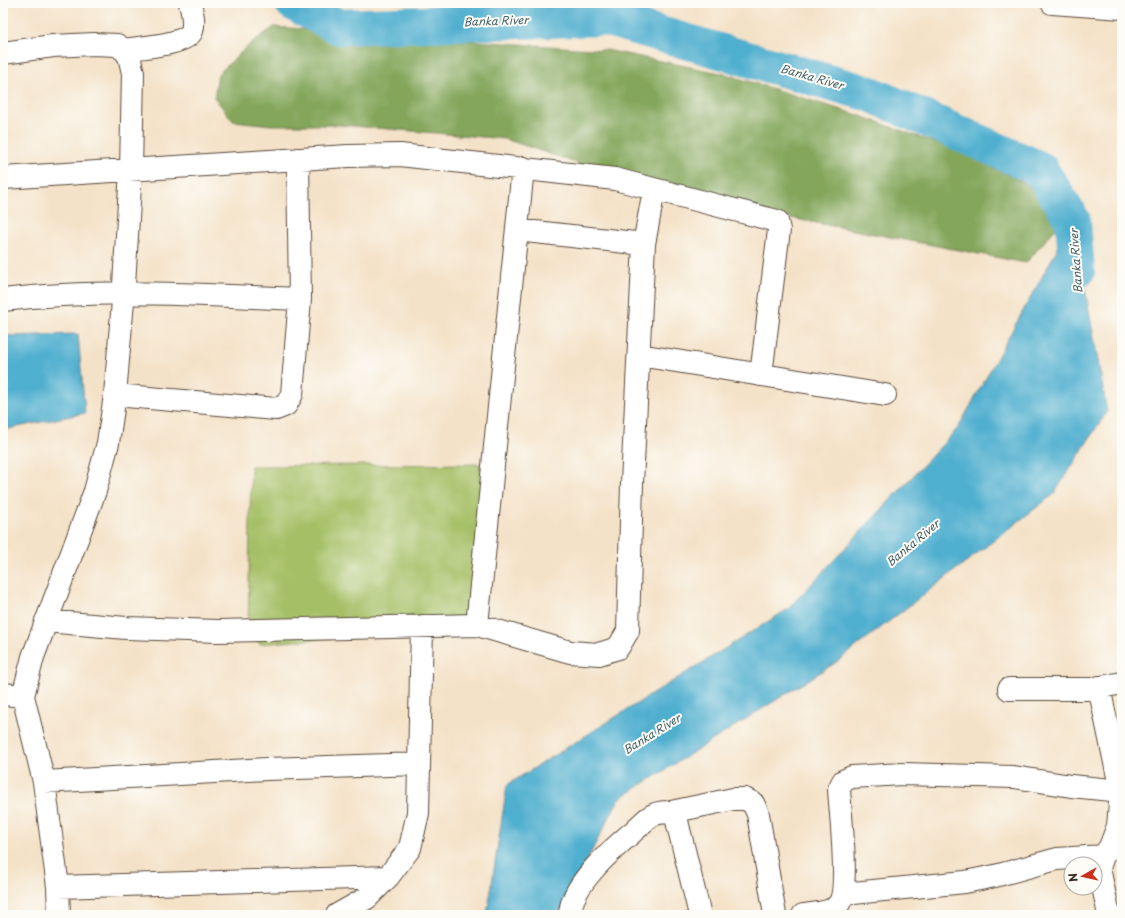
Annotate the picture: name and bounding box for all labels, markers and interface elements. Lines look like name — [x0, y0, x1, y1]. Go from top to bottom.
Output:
water label: Banka River — [463, 11, 531, 30]
water label: Banka River — [779, 59, 847, 94]
water label: Banka River — [1065, 226, 1086, 294]
water label: Banka River — [882, 514, 944, 570]
water label: Banka River — [620, 708, 685, 758]
north arrow — [1063, 856, 1103, 896]
text: N — [1064, 872, 1082, 883]

